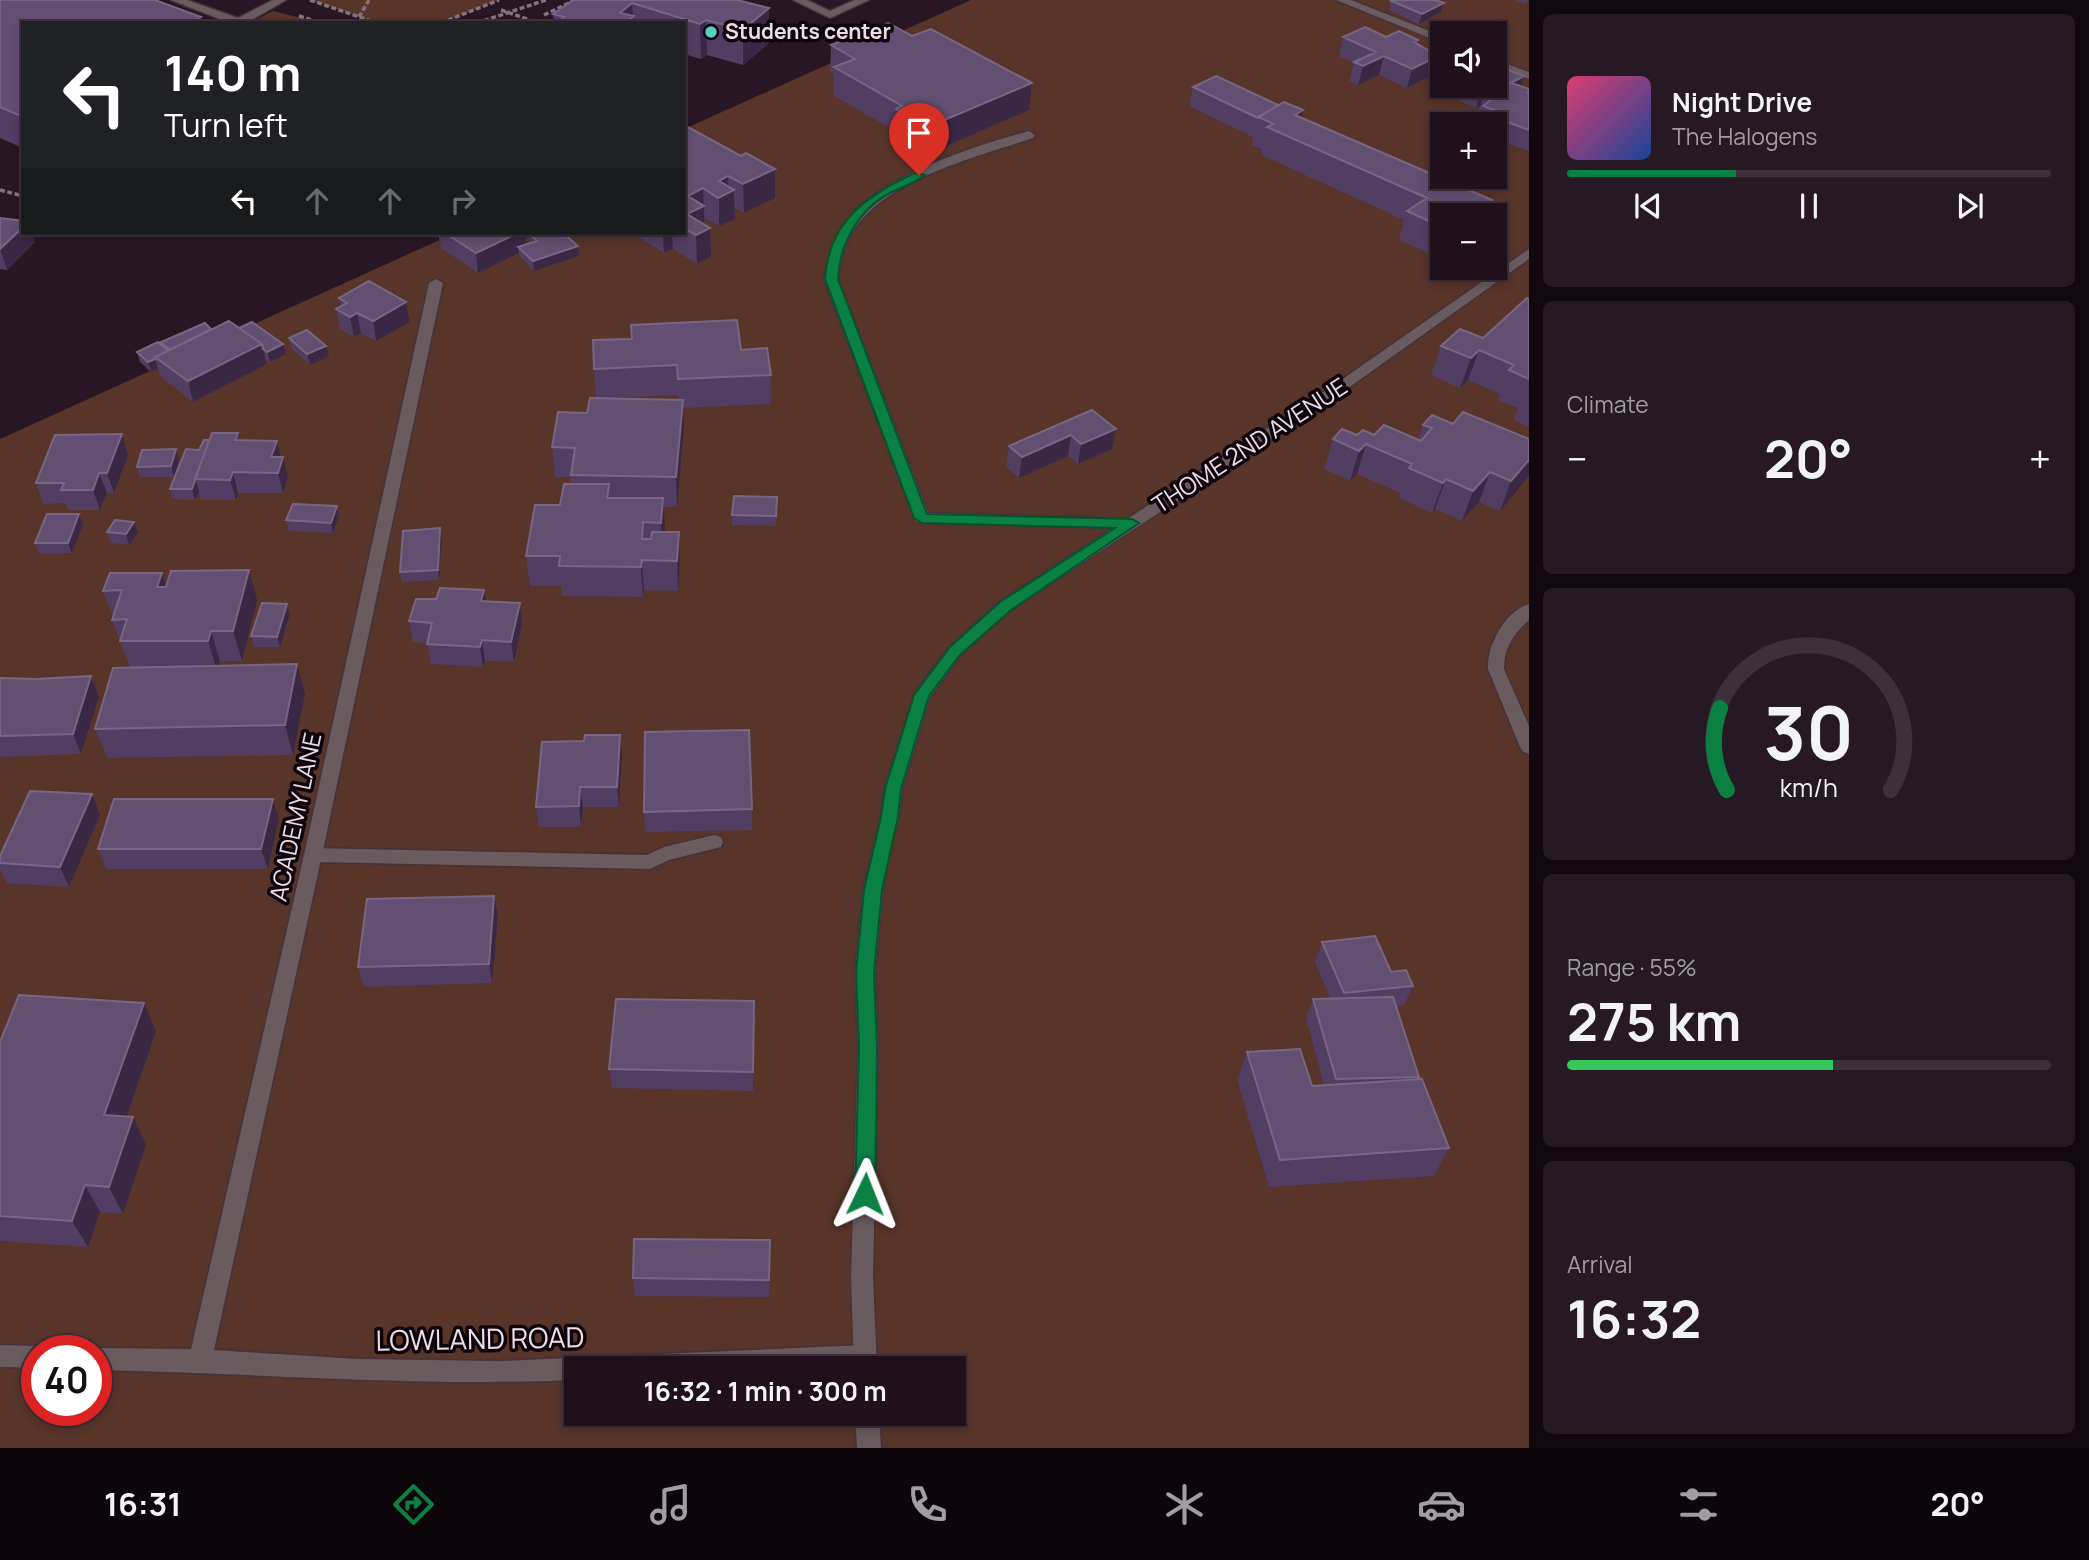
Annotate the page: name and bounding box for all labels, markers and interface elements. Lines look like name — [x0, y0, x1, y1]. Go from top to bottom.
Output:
place label: Students center — [725, 17, 891, 45]
map controls — [1430, 21, 1507, 280]
button: sound — [1430, 21, 1507, 98]
marker: Students center — [703, 24, 719, 40]
text: 140 m — [164, 39, 301, 106]
icon: left — [49, 49, 140, 140]
text: Night Drive — [1672, 84, 1812, 120]
text: Turn left — [164, 103, 288, 147]
pin — [889, 103, 949, 175]
button: + — [1430, 112, 1507, 189]
icon: arrive — [900, 114, 938, 152]
text: The Halogens — [1672, 120, 1817, 152]
icon: left — [225, 182, 263, 220]
icon: ahead — [298, 182, 336, 220]
icon: ahead — [371, 182, 409, 220]
icon: right — [444, 182, 482, 220]
icon: previous — [1629, 187, 1667, 225]
icon: pause — [1790, 187, 1828, 225]
icon: next — [1951, 187, 1989, 225]
button: − — [1430, 203, 1507, 280]
street label: THOME 2ND AVENUE — [1145, 369, 1353, 520]
text: Climate — [1567, 388, 1649, 420]
text: 20° — [1764, 423, 1853, 494]
text: − — [1567, 432, 1588, 484]
text: + — [2029, 432, 2051, 484]
text: 30 — [1764, 682, 1854, 782]
street label: ACADEMY LANE — [261, 729, 328, 904]
text: km/h — [1780, 770, 1838, 805]
text: Range · 55% — [1567, 951, 1697, 983]
text: 275 km — [1567, 986, 1741, 1057]
position arrow — [828, 1157, 902, 1231]
text: Arrival — [1567, 1248, 1633, 1280]
text: 16:32 — [1567, 1283, 1701, 1354]
street label: LOWLAND ROAD — [375, 1317, 585, 1359]
speed limit sign: 40 — [21, 1335, 112, 1426]
text: 16:32 · 1 min · 300 m — [643, 1373, 887, 1409]
icon: directions — [389, 1480, 438, 1529]
icon: music — [646, 1480, 695, 1529]
icon: phone — [903, 1480, 952, 1529]
icon: climate — [1160, 1480, 1209, 1529]
icon: car — [1417, 1480, 1466, 1529]
icon: filters — [1674, 1480, 1723, 1529]
text: 16:31 — [104, 1482, 181, 1526]
text: 20° — [1930, 1482, 1985, 1526]

